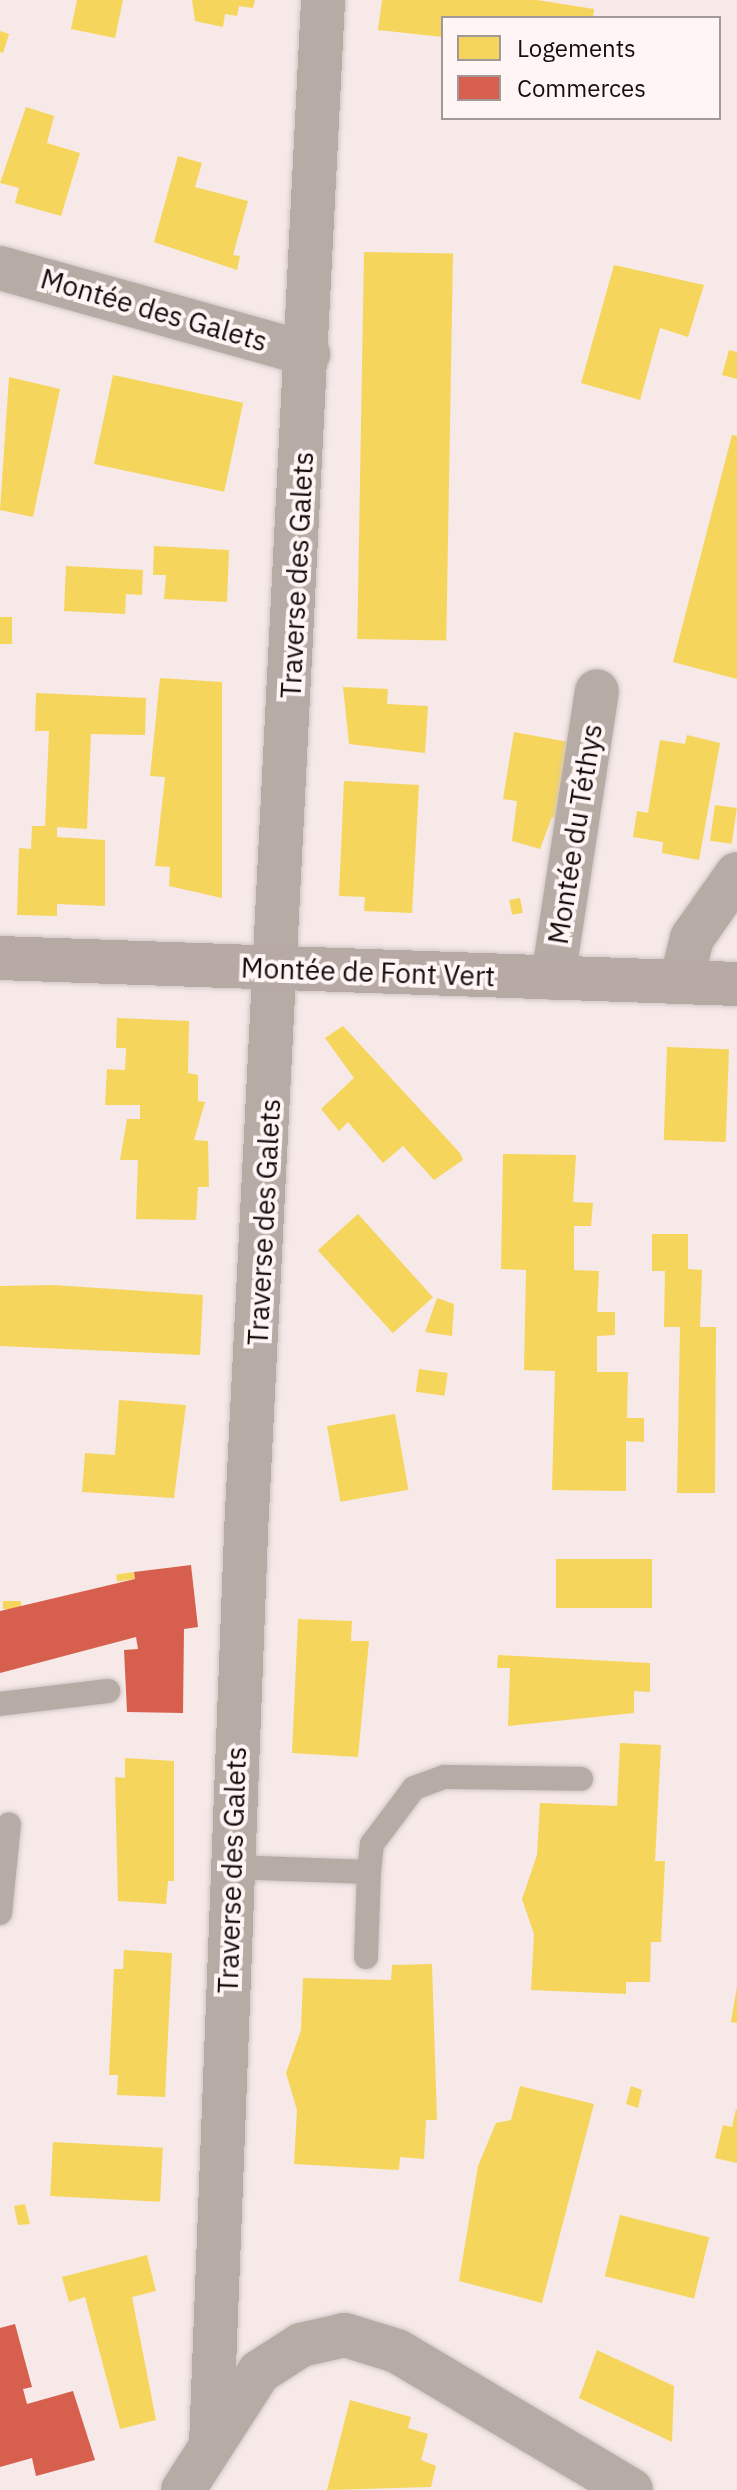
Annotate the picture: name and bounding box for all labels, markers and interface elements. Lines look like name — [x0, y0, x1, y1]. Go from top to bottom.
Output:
legend — [441, 16, 721, 120]
text: Logements — [517, 32, 636, 64]
text: Commerces — [517, 72, 646, 104]
street label: Montée des Galets — [37, 262, 271, 358]
street label: Traverse des Galets — [274, 451, 320, 699]
street label: Montée du Téthys — [541, 721, 609, 947]
street label: Montée de Font Vert — [240, 951, 496, 993]
street label: Traverse des Galets — [241, 1098, 287, 1346]
street label: Traverse des Galets — [211, 1746, 253, 1994]

